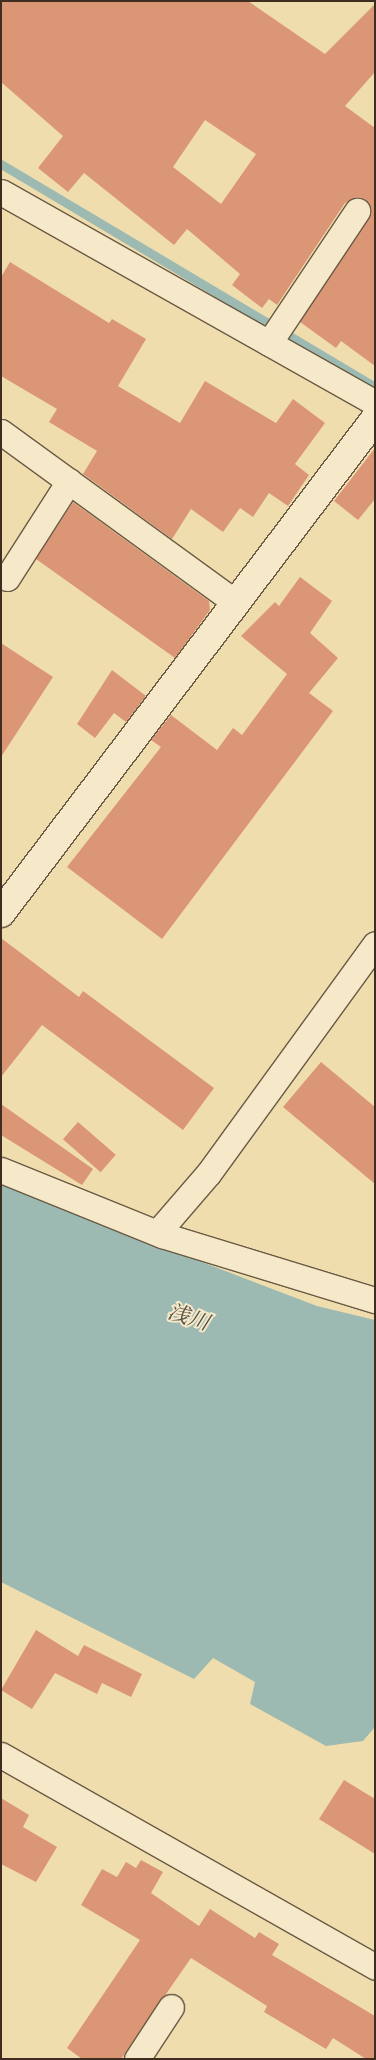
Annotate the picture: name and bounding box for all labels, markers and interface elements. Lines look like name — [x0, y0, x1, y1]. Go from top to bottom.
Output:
water label: 浅川 — [164, 1301, 212, 1337]

